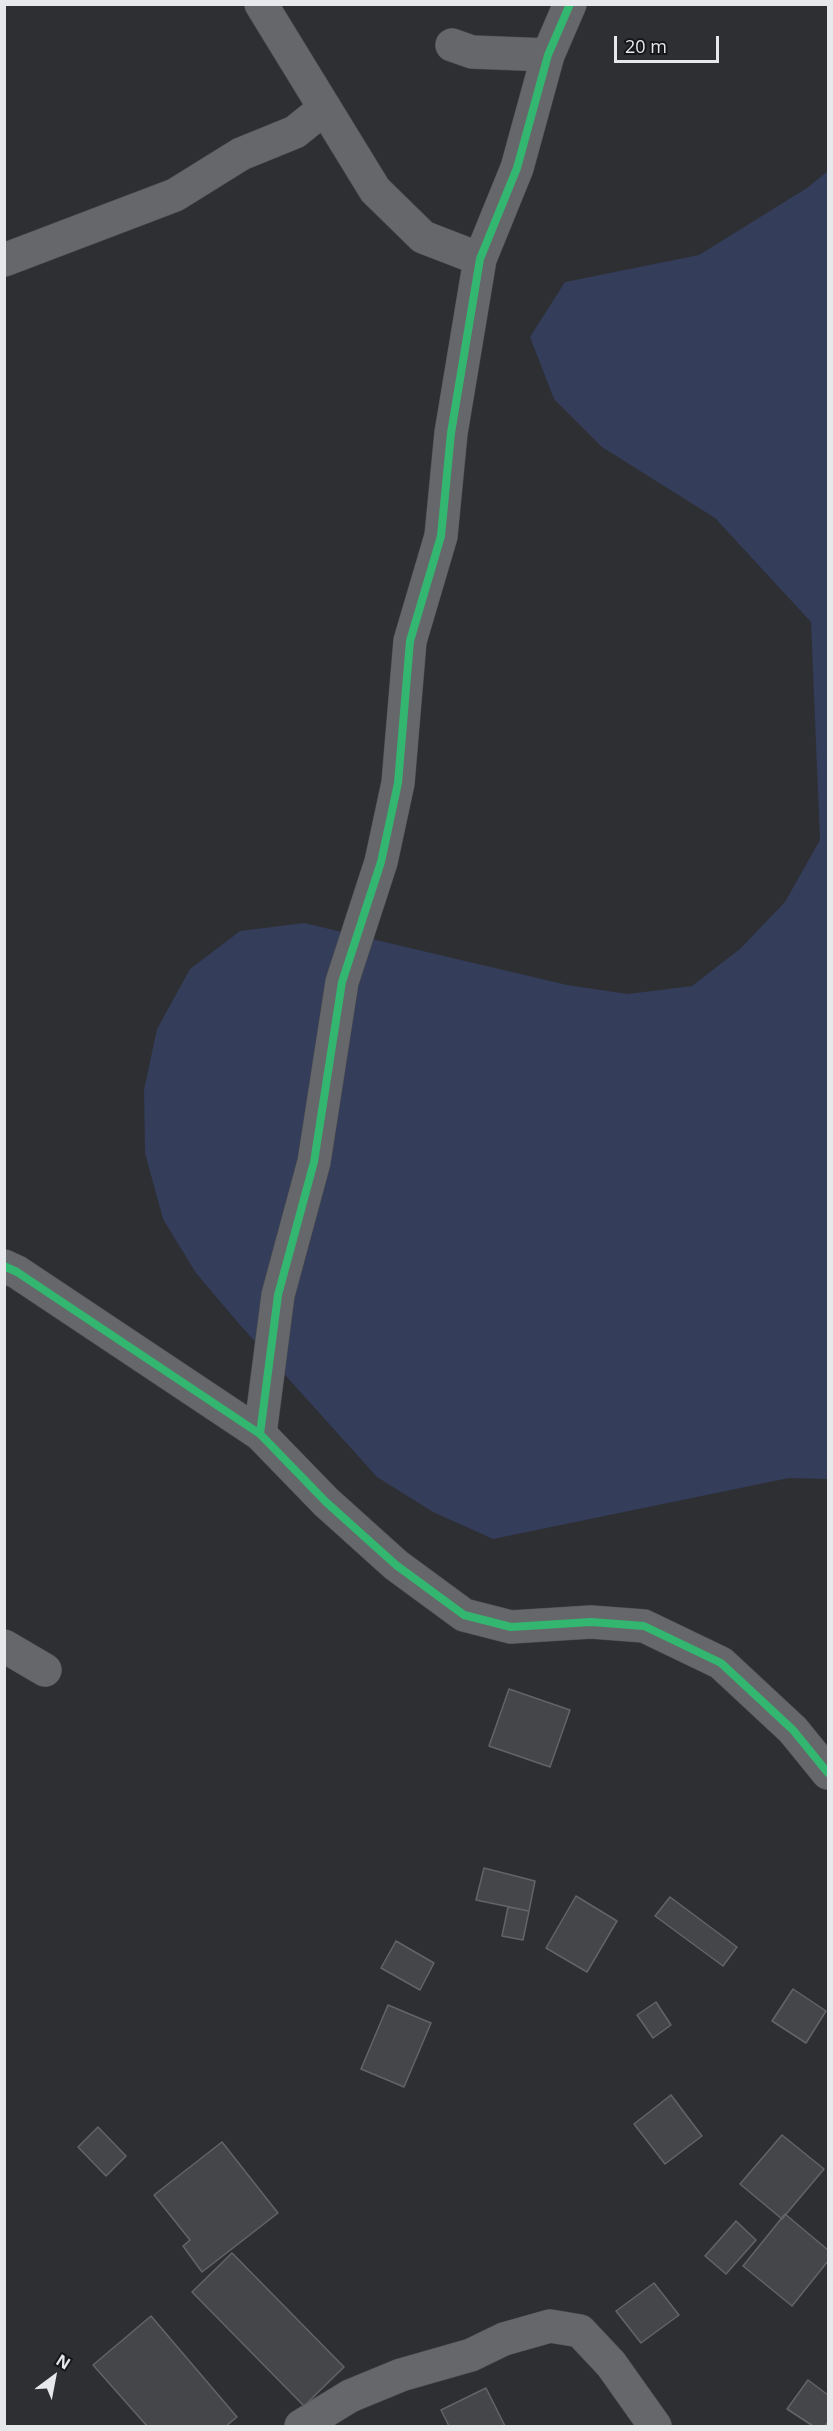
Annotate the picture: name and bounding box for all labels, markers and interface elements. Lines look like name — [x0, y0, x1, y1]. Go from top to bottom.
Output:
scale bar — [617, 24, 722, 62]
text: 20 m — [625, 34, 667, 58]
north arrow — [24, 2347, 84, 2407]
text: N — [52, 2349, 75, 2375]

